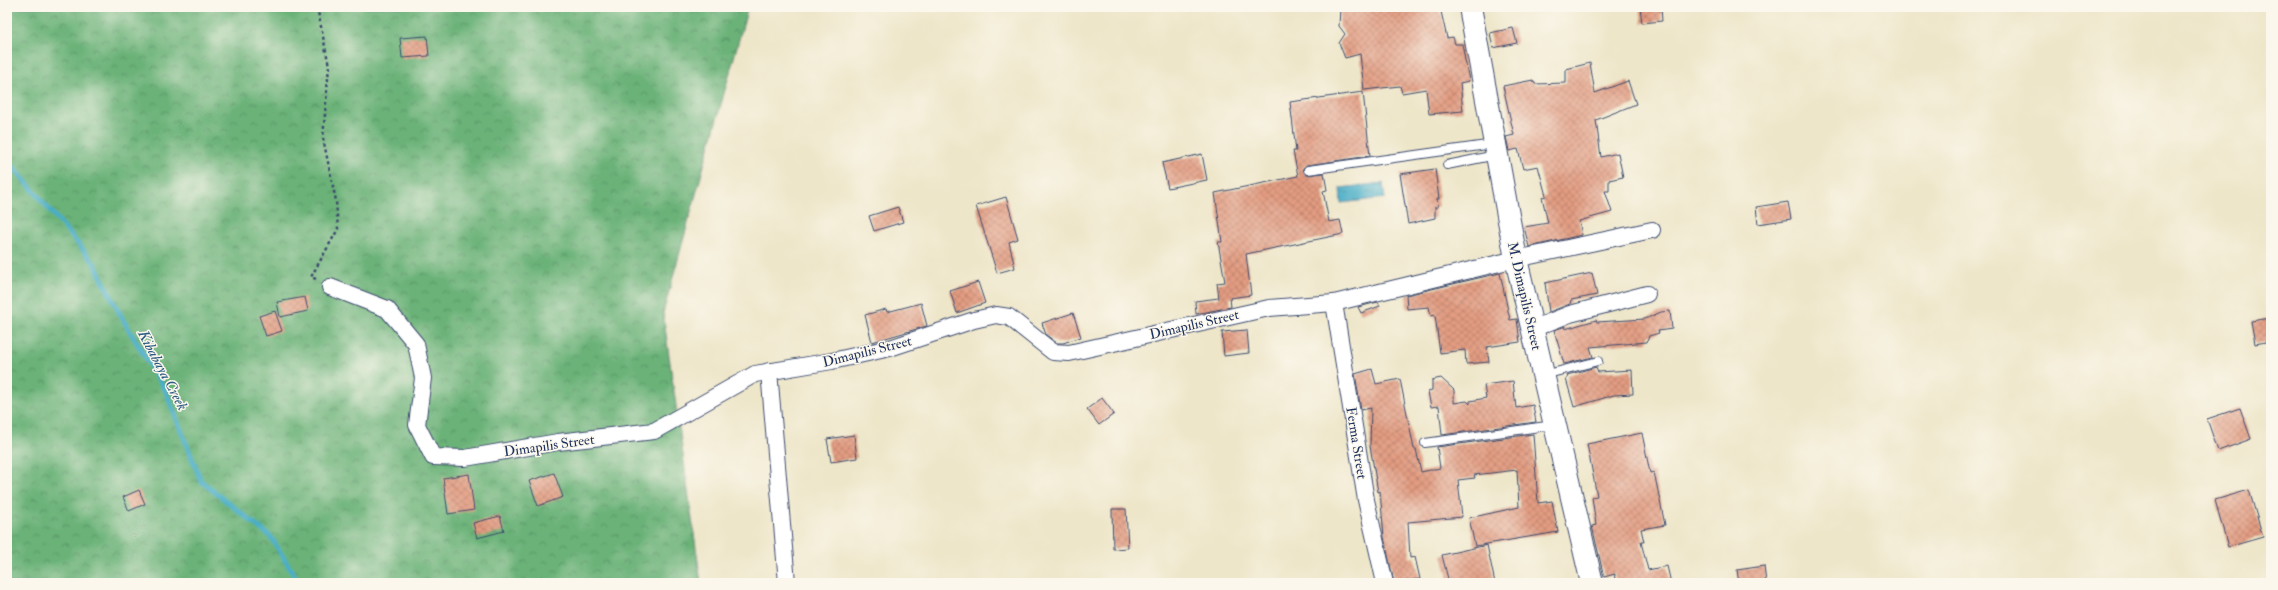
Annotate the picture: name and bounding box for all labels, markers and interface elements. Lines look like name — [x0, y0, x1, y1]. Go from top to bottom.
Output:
street label: M. Dimapilis Street — [1503, 240, 1545, 353]
street label: Dimapilis Street — [1148, 306, 1241, 344]
water label: Kibabaya Creek — [133, 326, 192, 414]
street label: Dimapilis Street — [821, 332, 914, 372]
street label: Ferma Street — [1342, 406, 1371, 481]
street label: Dimapilis Street — [503, 431, 596, 461]

